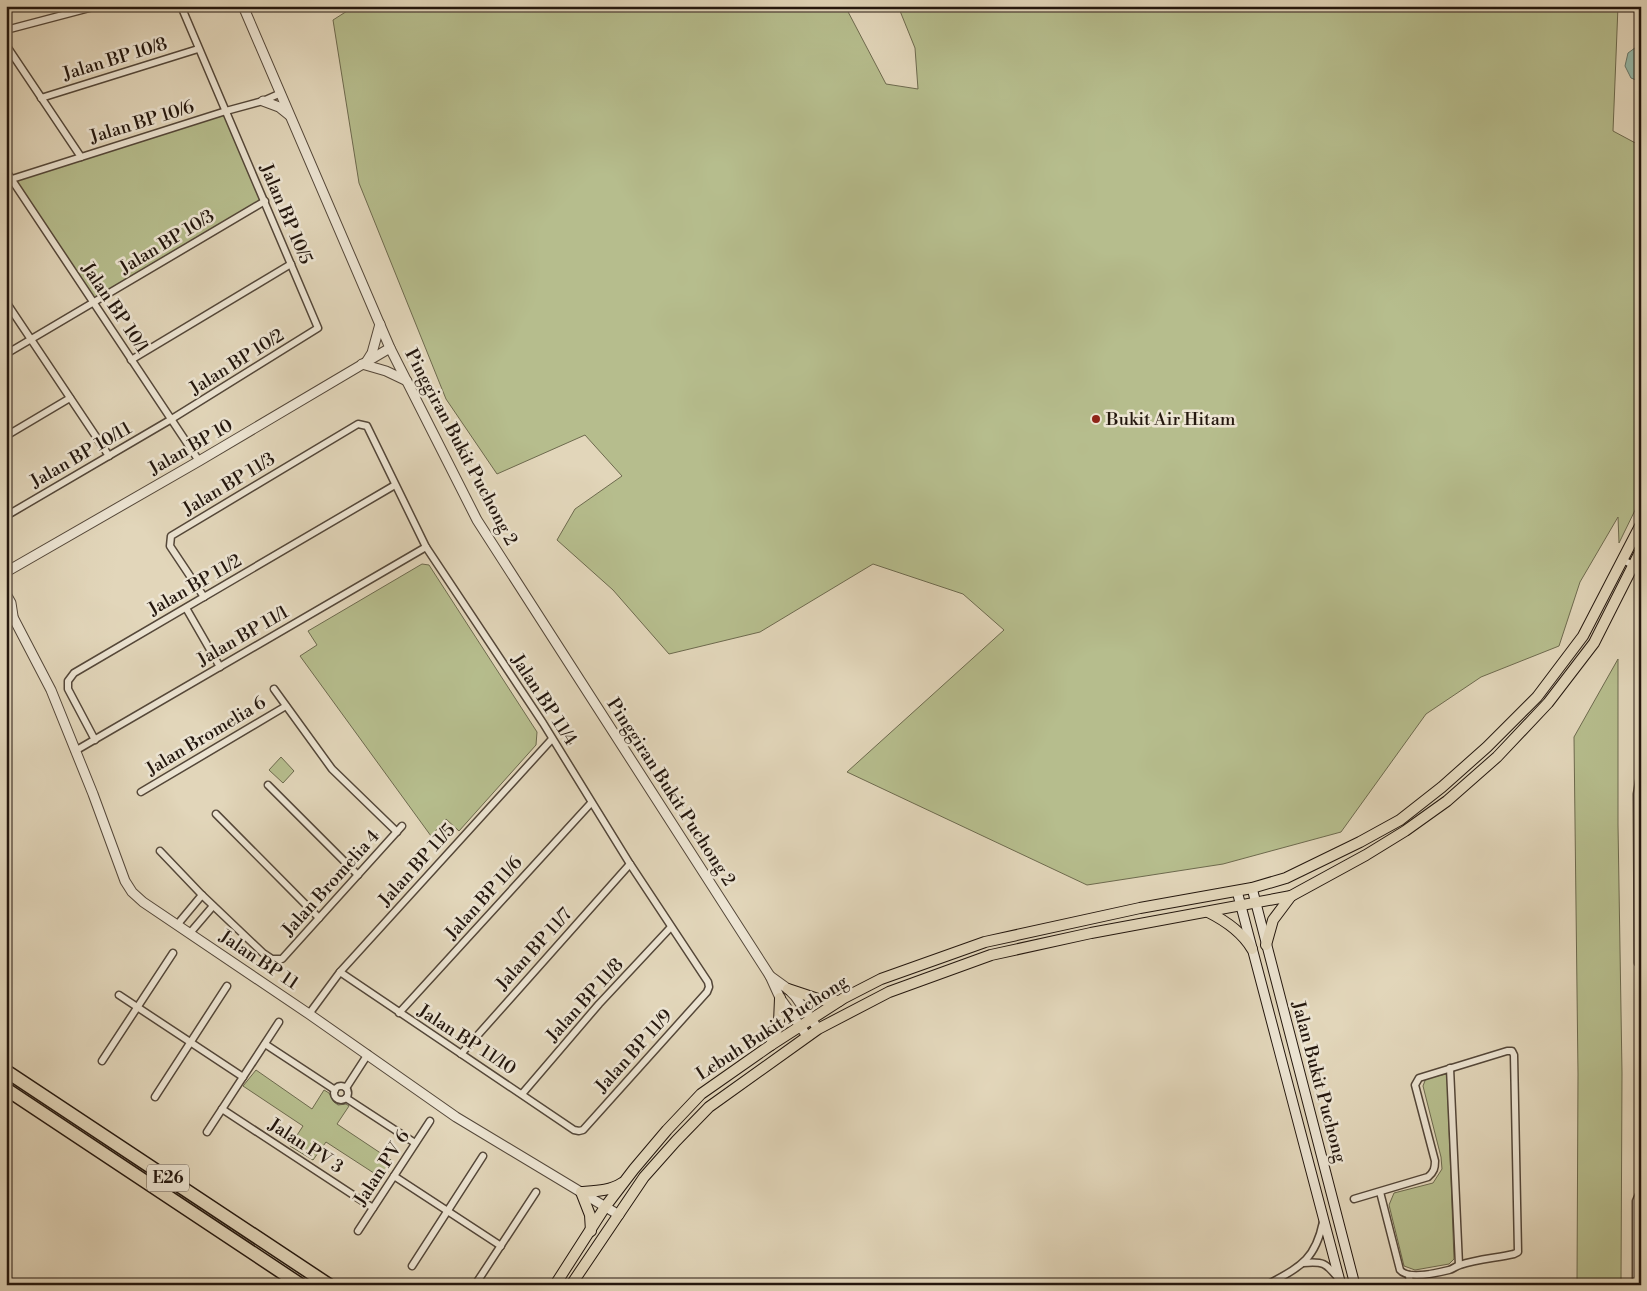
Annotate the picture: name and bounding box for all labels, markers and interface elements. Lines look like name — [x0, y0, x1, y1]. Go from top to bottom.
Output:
street label: Jalan BP 10/8 — [59, 32, 170, 86]
street label: Jalan BP 10/6 — [86, 95, 197, 149]
street label: Jalan BP 10/5 — [254, 159, 317, 268]
street label: Jalan BP 10/3 — [114, 205, 219, 280]
street label: Jalan BP 10/1 — [76, 257, 154, 358]
street label: Jalan BP 10/2 — [185, 324, 289, 401]
street label: Pinggiran Bukit Puchong 2 — [399, 345, 523, 549]
place label: Bukit Air Hitam — [1105, 408, 1236, 431]
marker: Bukit Air Hitam — [1090, 413, 1102, 425]
street label: Jalan BP 10 — [144, 414, 237, 481]
street label: Jalan BP 10/11 — [25, 417, 136, 494]
street label: Jalan BP 11/3 — [178, 447, 279, 521]
street label: Jalan BP 11/2 — [143, 549, 246, 621]
street label: Jalan BP 11/1 — [192, 601, 293, 672]
street label: Jalan BP 11/4 — [505, 649, 582, 750]
street label: Jalan Bromelia 6 — [141, 691, 270, 781]
street label: Pinggiran Bukit Puchong 2 — [602, 694, 740, 890]
street label: Jalan BP 11/5 — [373, 819, 460, 912]
street label: Jalan Bromelia 4 — [276, 825, 385, 942]
street label: Jalan BP 11/6 — [440, 851, 528, 945]
street label: Jalan BP 11/7 — [490, 903, 577, 996]
street label: Jalan BP 11 — [214, 925, 303, 995]
street label: Jalan BP 11/8 — [541, 953, 629, 1047]
street label: Lebuh Bukit Puchong — [692, 970, 853, 1086]
street label: Jalan Bukit Puchong — [1286, 998, 1352, 1166]
street label: Jalan BP 11/10 — [413, 999, 521, 1080]
street label: Jalan BP 11/9 — [590, 1004, 678, 1098]
street label: Jalan PV 3 — [263, 1113, 348, 1179]
street label: Jalan PV 6 — [349, 1126, 415, 1211]
road number: E26 — [147, 1164, 189, 1192]

